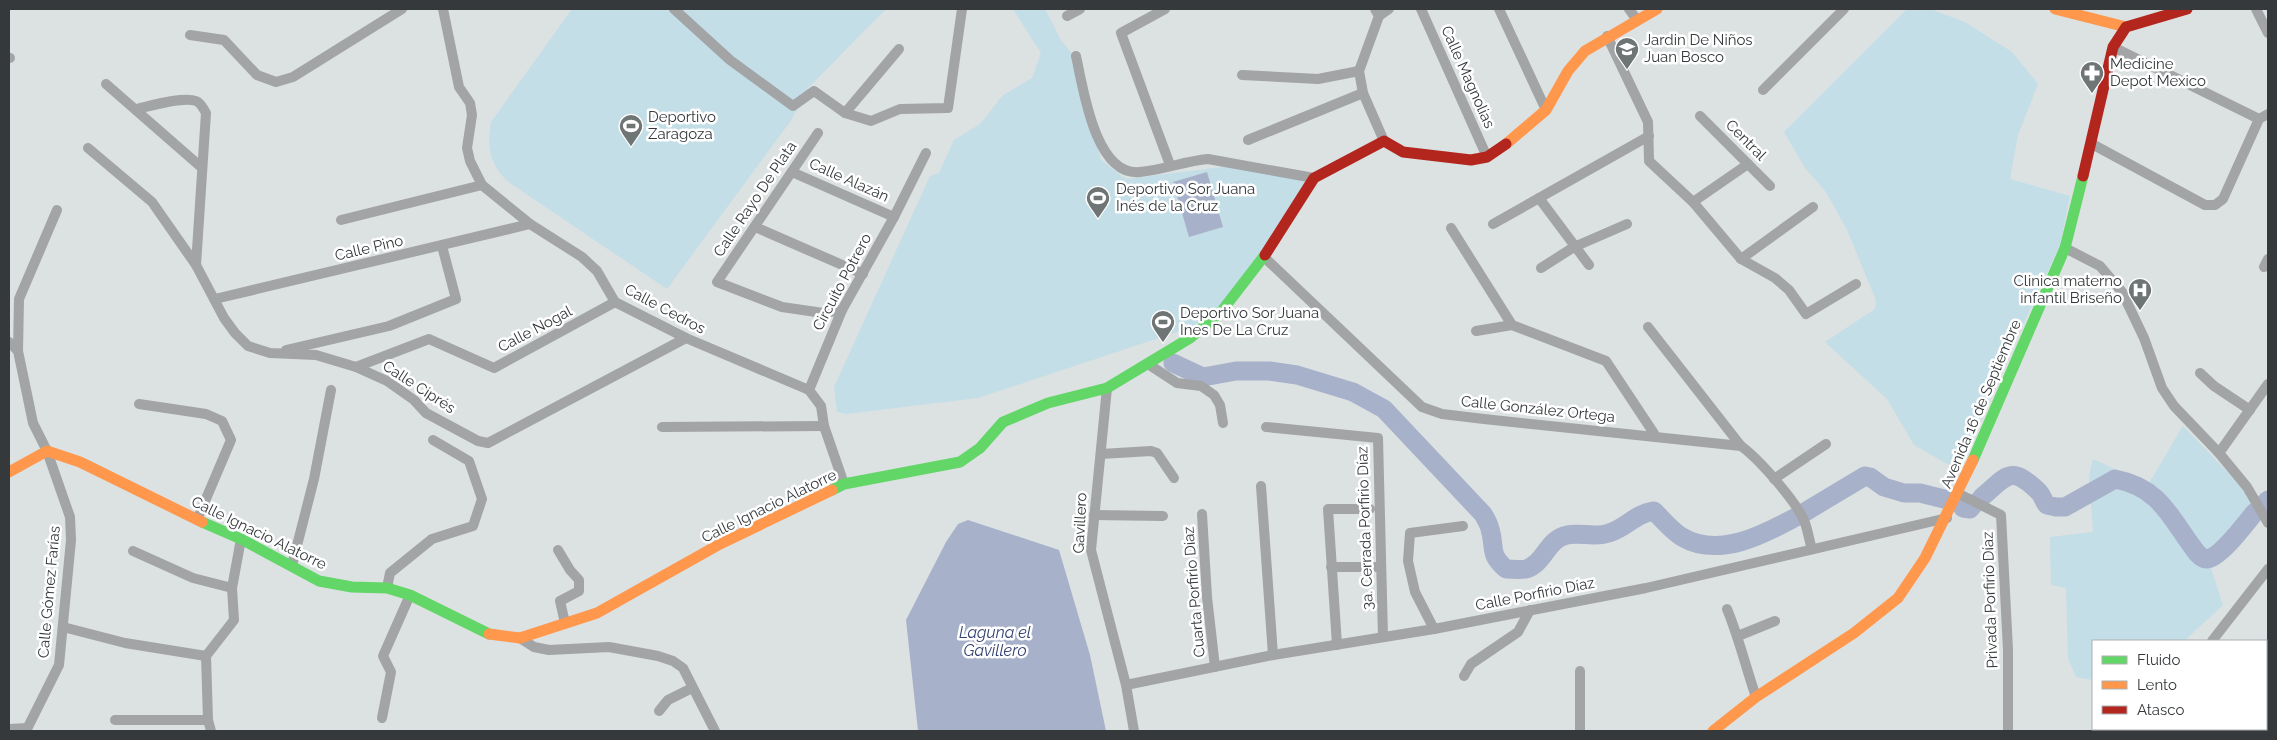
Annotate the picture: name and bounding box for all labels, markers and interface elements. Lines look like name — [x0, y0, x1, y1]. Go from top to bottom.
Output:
street label: Calle Magnolias — [1437, 23, 1499, 131]
place label: Jardin De Niños Juan Bosco — [1644, 31, 1753, 66]
school or university icon: Jardin De Niños Juan Bosco — [1614, 36, 1640, 70]
place label: Medicine Depot Mexico — [2110, 55, 2206, 90]
pharmacy icon: Medicine Depot Mexico — [2079, 60, 2105, 94]
place label: Deportivo Zaragoza — [648, 108, 716, 143]
sports icon: Deportivo Zaragoza — [618, 113, 644, 147]
street label: Central — [1722, 116, 1771, 165]
street label: Calle Rayo De Plata — [710, 138, 800, 260]
street label: Calle Alazán — [806, 154, 892, 206]
place label: Deportivo Sor Juana Inés de la Cruz — [1116, 180, 1255, 215]
sports icon: Deportivo Sor Juana Inés de la Cruz — [1085, 185, 1111, 219]
street label: Circuito Potrero — [809, 230, 875, 334]
street label: Calle Pino — [333, 231, 405, 265]
place label: Clinica materno infantil Briseño — [2014, 272, 2122, 307]
hospital icon: Clinica materno infantil Briseño — [2127, 277, 2153, 311]
street label: Calle Cedros — [622, 280, 708, 338]
street label: Calle Nogal — [495, 302, 576, 356]
place label: Deportivo Sor Juana Ines De La Cruz — [1180, 304, 1319, 339]
sports icon: Deportivo Sor Juana Ines De La Cruz — [1150, 309, 1176, 343]
street label: Avenida 16 de Septiembre — [1937, 317, 2025, 491]
street label: Calle Ciprés — [379, 357, 459, 417]
street label: Calle González Ortega — [1460, 392, 1616, 426]
street label: 3a. Cerrada Porfirio Díaz — [1353, 446, 1377, 610]
street label: Calle Ignacio Alatorre — [699, 465, 840, 547]
street label: Calle Ignacio Alatorre — [189, 492, 330, 574]
street label: Gavillero — [1069, 492, 1091, 554]
street label: Calle Gómez Farías — [34, 525, 64, 659]
street label: Cuarta Porfirio Díaz — [1179, 526, 1209, 658]
street label: Privada Porfirio Díaz — [1979, 531, 2001, 669]
street label: Calle Porfirio Díaz — [1474, 574, 1596, 614]
water label: Laguna el Gavillero — [959, 623, 1031, 660]
legend — [2092, 640, 2267, 730]
text: Fluido — [2137, 651, 2180, 669]
text: Lento — [2137, 676, 2177, 694]
text: Atasco — [2137, 701, 2184, 719]

